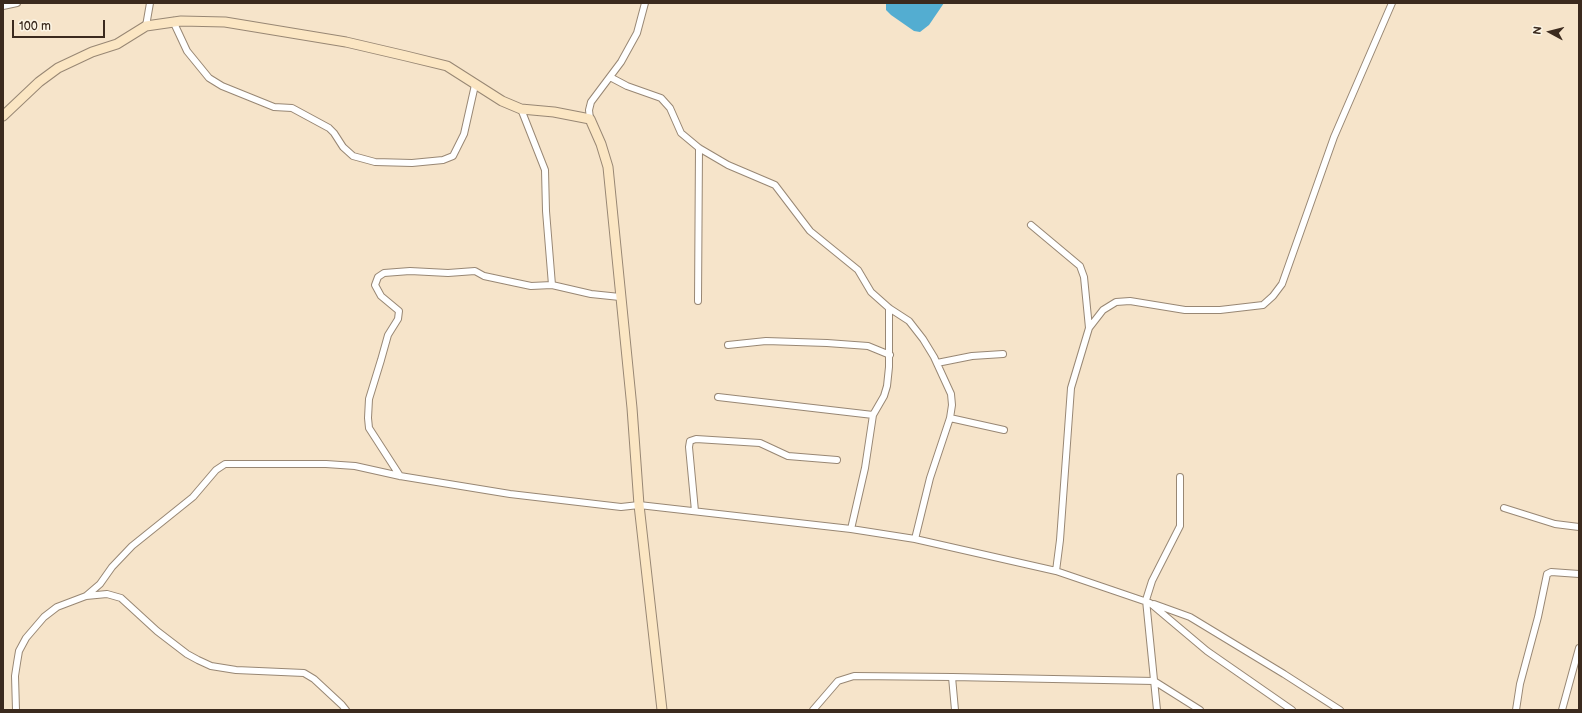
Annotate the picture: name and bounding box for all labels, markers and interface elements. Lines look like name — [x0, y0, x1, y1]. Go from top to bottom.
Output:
scale bar — [14, 12, 107, 38]
north arrow — [1530, 12, 1570, 52]
text: 100 m — [19, 19, 51, 34]
text: N — [1531, 26, 1545, 35]

